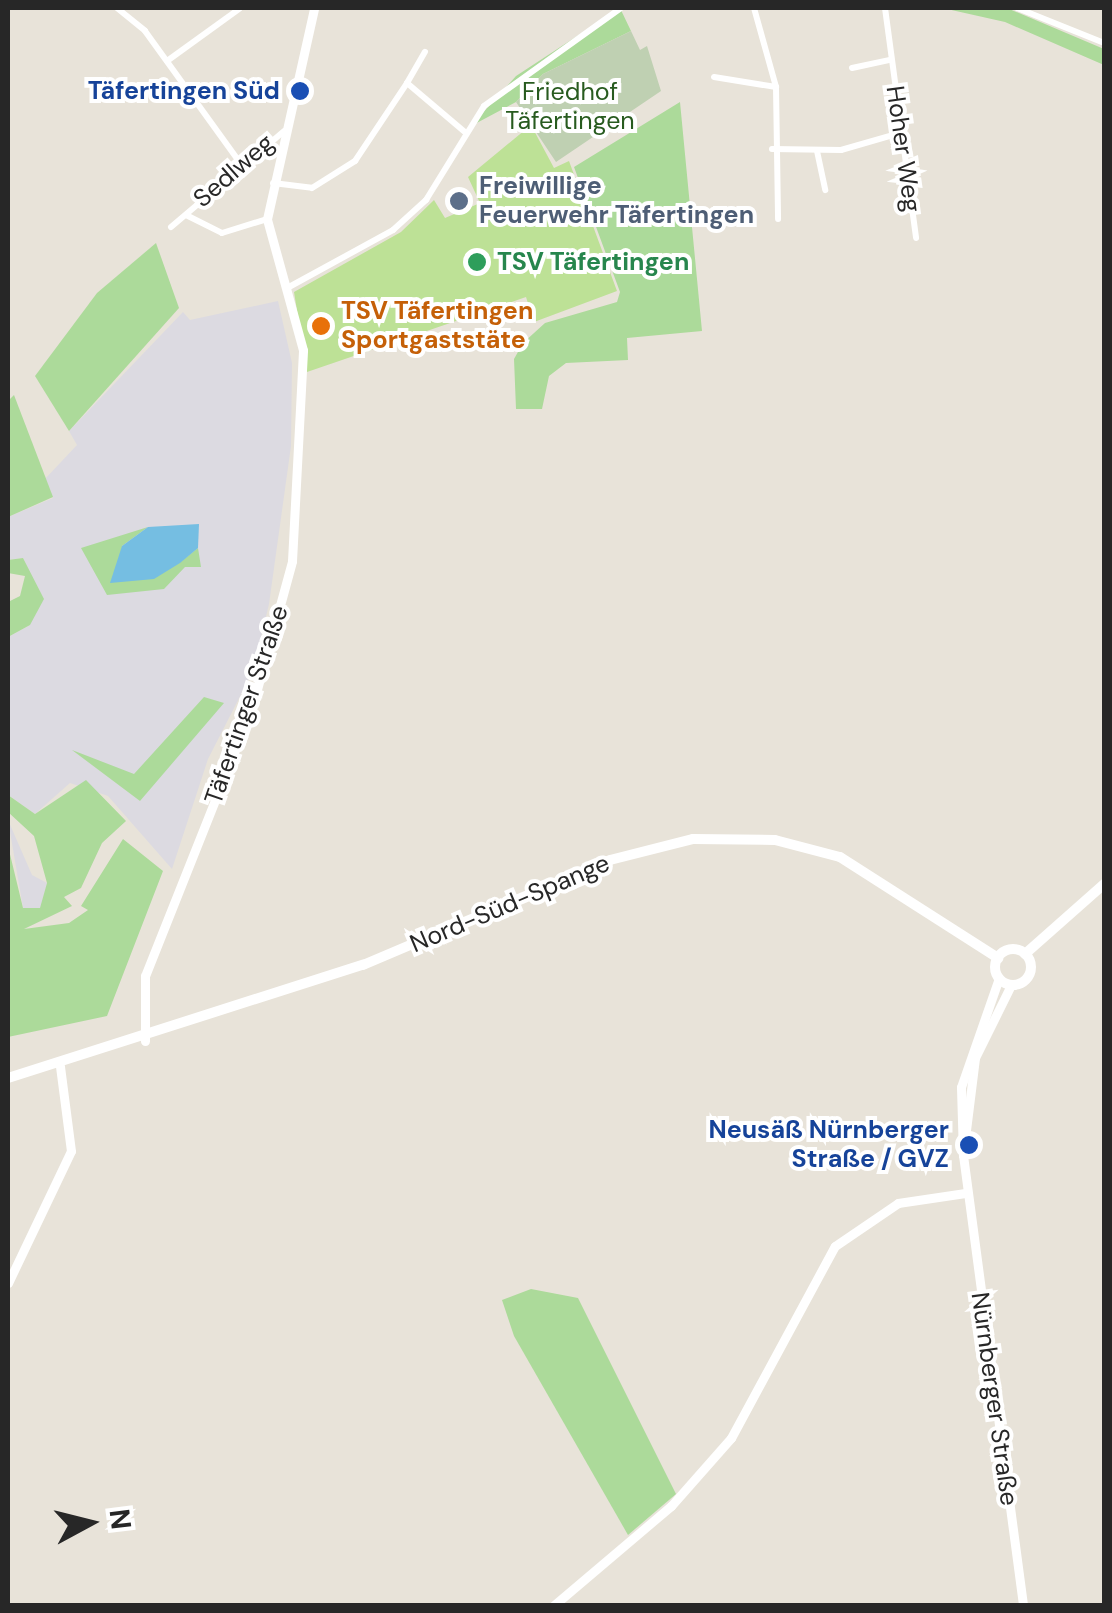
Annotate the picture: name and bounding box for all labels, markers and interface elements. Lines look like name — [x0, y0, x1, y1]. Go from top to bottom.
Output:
place label: Täfertingen Süd — [88, 76, 280, 106]
park label: Friedhof Täfertingen — [505, 78, 635, 137]
marker: Täfertingen Süd — [289, 80, 311, 102]
street label: Hoher Weg — [879, 84, 927, 214]
street label: Sedlweg — [188, 128, 280, 214]
place label: Freiwillige Feuerwehr Täfertingen — [479, 172, 754, 231]
marker: Freiwillige Feuerwehr Täfertingen — [448, 190, 470, 212]
place label: TSV Täfertingen — [497, 247, 689, 277]
marker: TSV Täfertingen — [466, 251, 488, 273]
place label: TSV Täfertingen Sportgaststäte — [341, 297, 533, 356]
marker: TSV Täfertingen Sportgaststäte — [310, 315, 332, 337]
street label: Täfertinger Straße — [199, 602, 295, 808]
street label: Nord-Süd-Spange — [406, 848, 614, 960]
place label: Neusäß Nürnberger Straße / GVZ — [708, 1116, 949, 1175]
marker: Neusäß Nürnberger Straße / GVZ — [958, 1134, 980, 1156]
street label: Nürnberger Straße — [964, 1290, 1024, 1508]
north arrow — [40, 1473, 140, 1573]
text: N — [101, 1507, 140, 1532]

